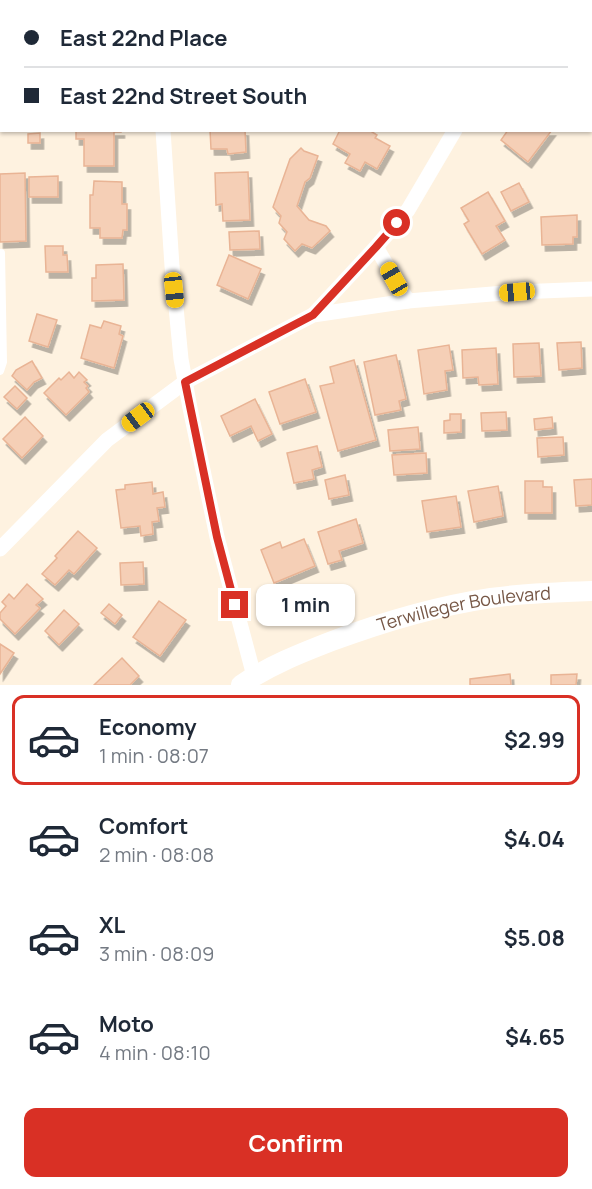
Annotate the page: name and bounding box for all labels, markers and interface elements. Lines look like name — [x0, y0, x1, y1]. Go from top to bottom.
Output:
text: East 22nd Place — [60, 23, 228, 53]
text: East 22nd Street South — [60, 81, 307, 111]
route start — [383, 209, 410, 236]
car — [377, 259, 411, 299]
car — [163, 271, 185, 309]
car — [498, 281, 536, 303]
car — [118, 399, 158, 435]
street label: Terwilleger Boulevard — [374, 580, 552, 637]
callout: 1 min — [256, 584, 355, 626]
route end — [221, 591, 248, 618]
text: 1 min — [281, 591, 330, 618]
text: Economy — [99, 712, 197, 742]
icon: car — [27, 713, 81, 767]
text: $2.99 — [504, 725, 565, 755]
text: 1 min · 08:07 — [99, 742, 209, 769]
text: Comfort — [99, 811, 188, 841]
icon: car — [27, 812, 81, 866]
text: $4.04 — [504, 824, 565, 854]
text: 2 min · 08:08 — [99, 841, 214, 868]
text: XL — [99, 910, 125, 940]
icon: car — [27, 911, 81, 965]
text: $5.08 — [504, 923, 565, 953]
text: 3 min · 08:09 — [99, 940, 215, 967]
text: Moto — [99, 1009, 154, 1039]
icon: car — [27, 1010, 81, 1064]
text: $4.65 — [505, 1022, 565, 1052]
text: 4 min · 08:10 — [99, 1039, 211, 1066]
button: Confirm — [24, 1108, 568, 1177]

